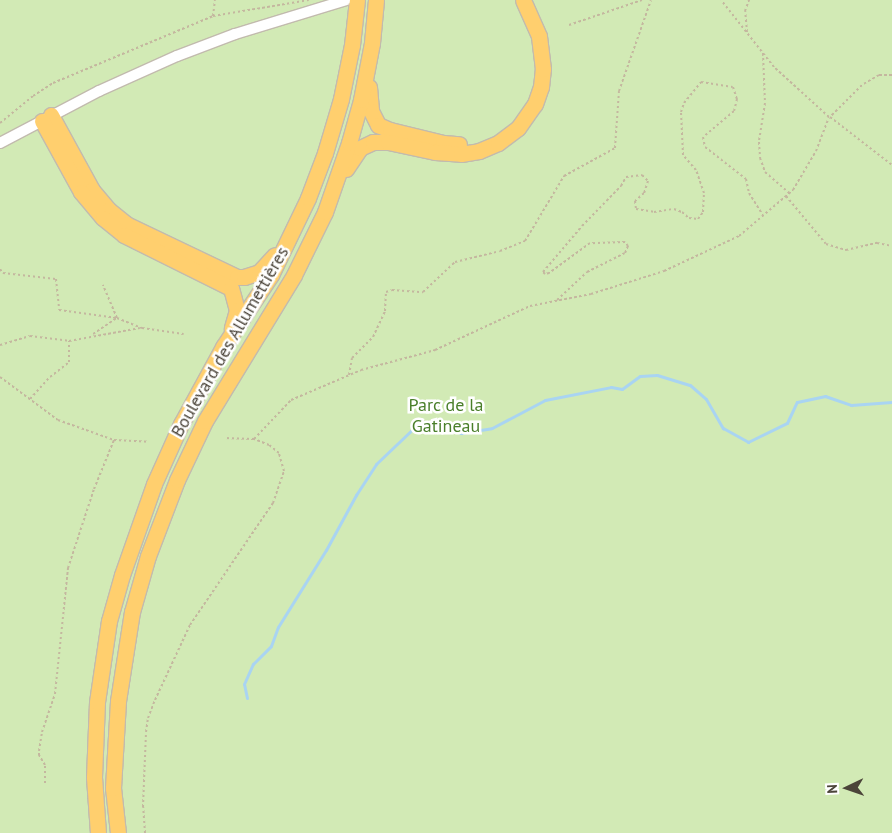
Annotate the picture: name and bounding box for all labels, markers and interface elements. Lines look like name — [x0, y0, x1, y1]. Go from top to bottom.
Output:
street label: Boulevard des Allumettières — [166, 243, 294, 441]
park label: Parc de la Gatineau — [408, 395, 484, 438]
north arrow — [822, 763, 872, 813]
text: N — [823, 784, 841, 794]

